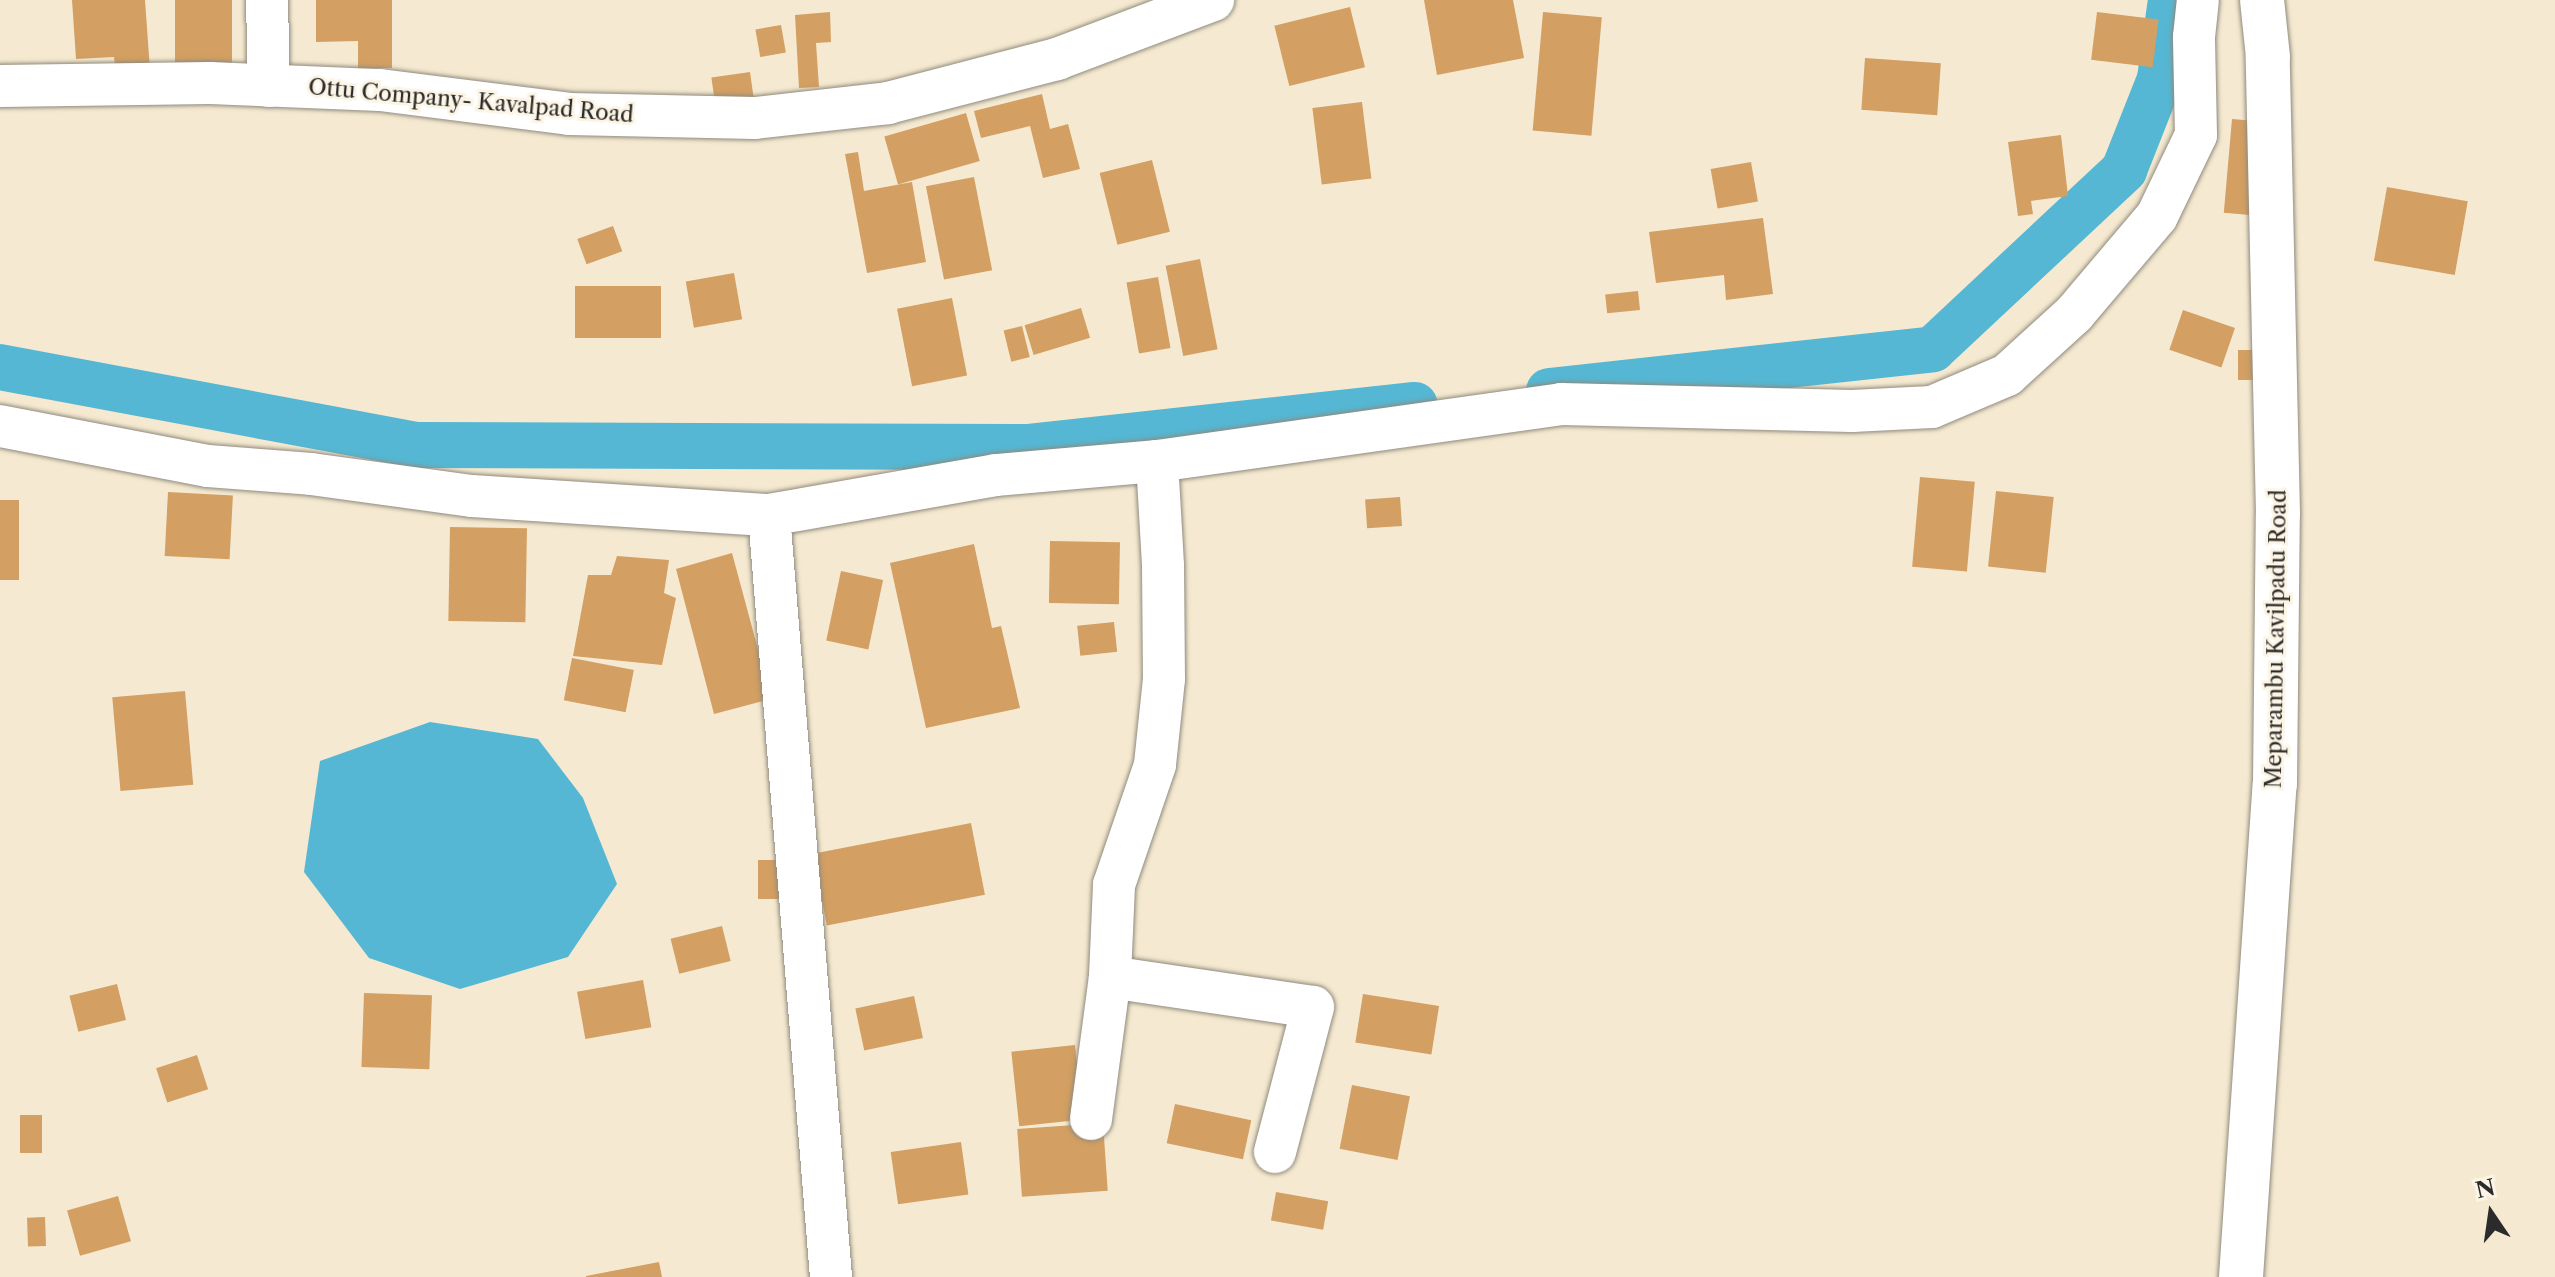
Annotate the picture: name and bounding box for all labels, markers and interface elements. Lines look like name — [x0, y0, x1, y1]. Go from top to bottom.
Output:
street label: Ottu Company- Kavalpad Road — [307, 74, 635, 128]
street label: Meparambu Kavilpadu Road — [2260, 489, 2292, 789]
north arrow — [2451, 1173, 2531, 1253]
text: N — [2473, 1174, 2498, 1204]

